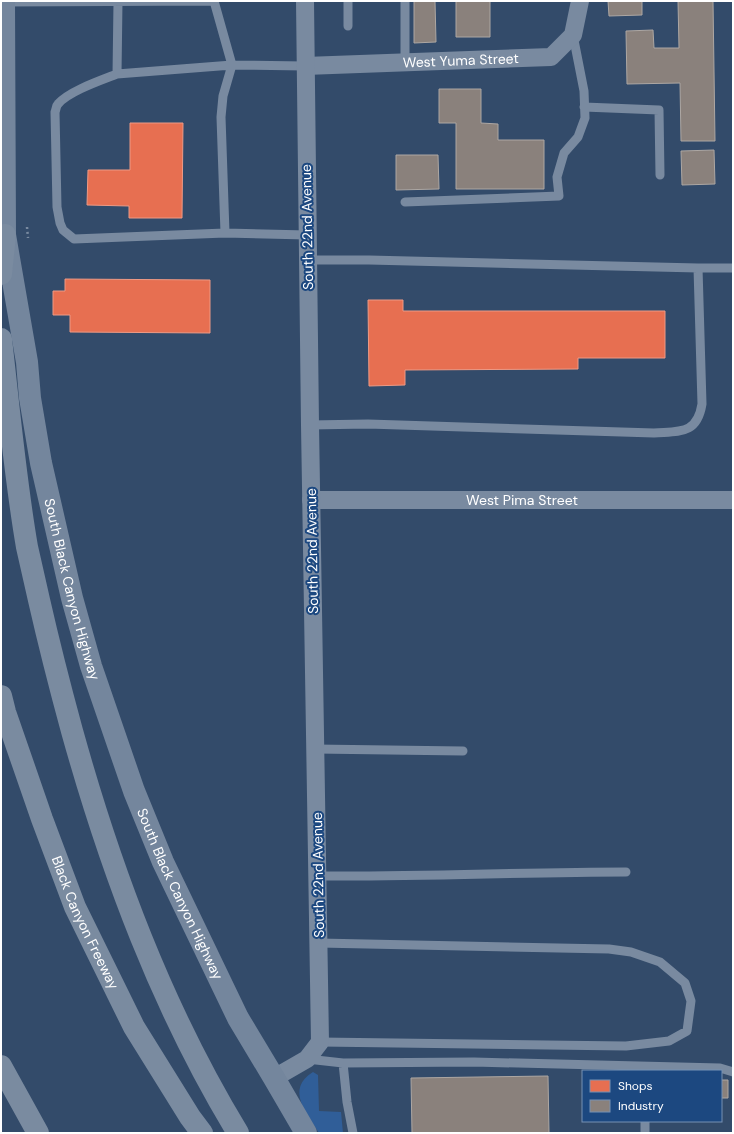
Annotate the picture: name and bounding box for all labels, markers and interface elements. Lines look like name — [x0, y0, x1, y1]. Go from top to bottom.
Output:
street label: West Yuma Street — [403, 49, 519, 71]
street label: South 22nd Avenue — [297, 164, 317, 290]
street label: South 22nd Avenue — [302, 488, 322, 614]
street label: West Pima Street — [466, 491, 578, 509]
street label: South Black Canyon Highway — [40, 497, 104, 683]
street label: South Black Canyon Highway — [133, 805, 227, 983]
street label: South 22nd Avenue — [308, 812, 328, 938]
street label: Black Canyon Freeway — [48, 853, 123, 992]
legend — [582, 1070, 722, 1122]
text: Shops — [618, 1078, 653, 1094]
text: Industry — [618, 1098, 664, 1114]

